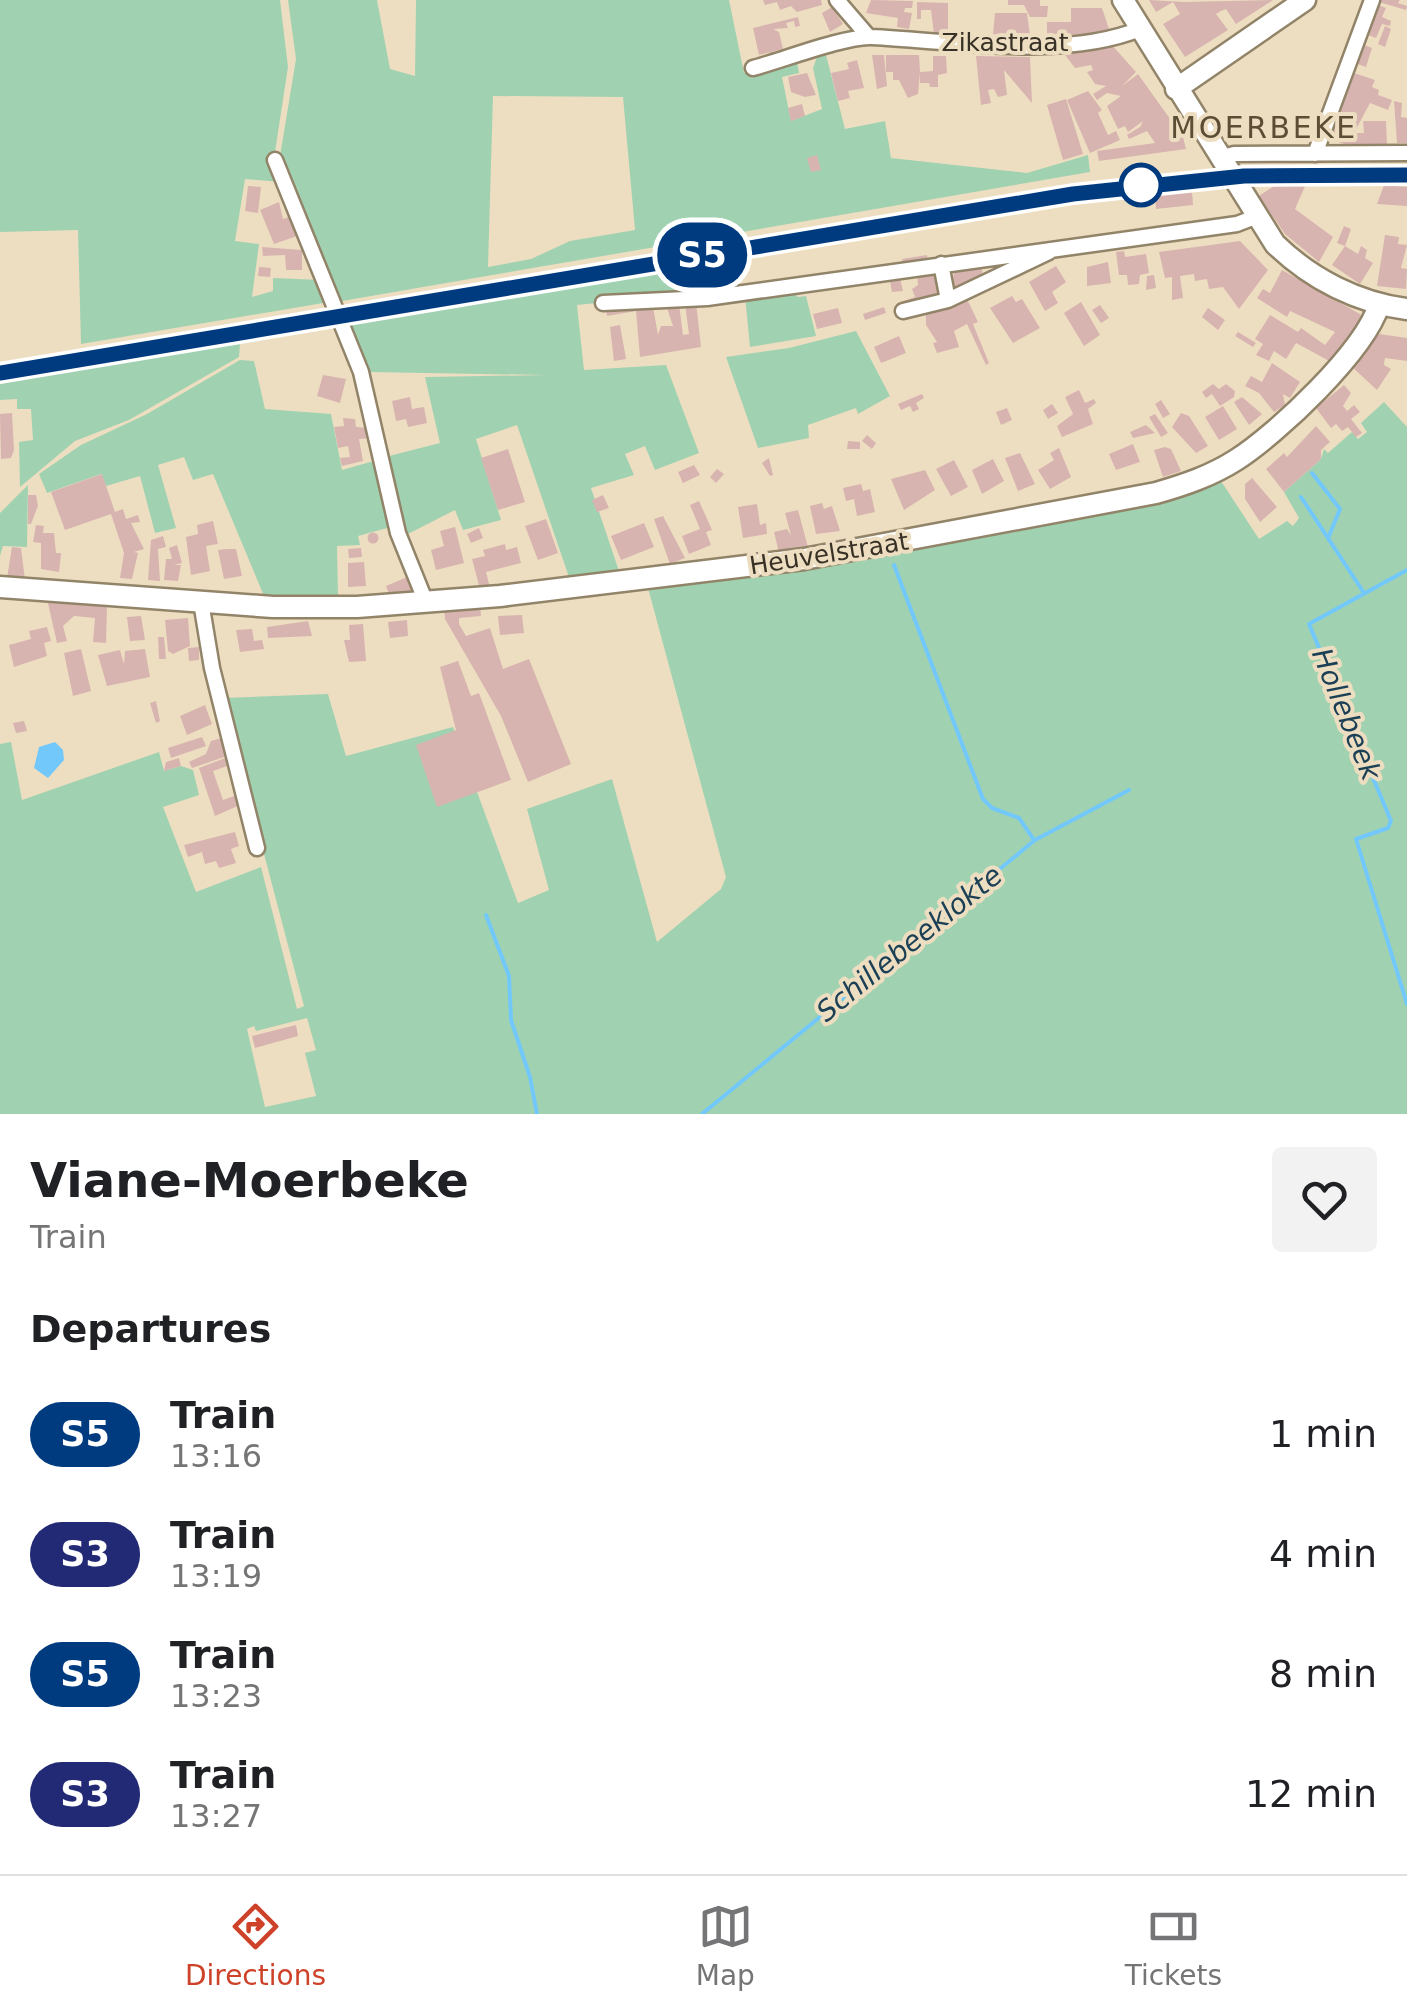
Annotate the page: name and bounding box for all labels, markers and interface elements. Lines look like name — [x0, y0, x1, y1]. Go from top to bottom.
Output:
street label: Zikastraat — [942, 28, 1069, 57]
district label: MOERBEKE — [1170, 110, 1358, 145]
unlabelled marker — [1120, 164, 1162, 206]
line badge: S5 — [657, 222, 747, 288]
text: S5 — [677, 235, 727, 275]
street label: Heuvelstraat — [747, 527, 911, 580]
water label: Hollebeek — [1305, 643, 1389, 787]
water label: Schillebeeklokte — [810, 858, 1009, 1028]
button: heart — [1272, 1147, 1377, 1252]
text: Viane-Moerbeke — [30, 1152, 469, 1208]
text: Train — [30, 1218, 107, 1256]
text: Departures — [30, 1307, 271, 1351]
text: Train — [170, 1393, 276, 1437]
text: 1 min — [1269, 1412, 1377, 1456]
text: S5 — [60, 1414, 110, 1454]
text: 13:16 — [170, 1437, 262, 1475]
text: Train — [170, 1513, 276, 1557]
text: 4 min — [1269, 1532, 1377, 1576]
text: S3 — [60, 1534, 110, 1574]
text: 13:19 — [170, 1557, 262, 1595]
text: Train — [170, 1633, 276, 1677]
text: 8 min — [1269, 1652, 1377, 1696]
text: S5 — [60, 1654, 110, 1694]
text: 13:23 — [170, 1677, 262, 1715]
text: Train — [170, 1753, 276, 1797]
text: 12 min — [1245, 1772, 1377, 1816]
text: S3 — [60, 1774, 110, 1814]
text: 13:27 — [170, 1797, 262, 1835]
tab: Directions — [185, 1899, 326, 1992]
tab: Map — [696, 1899, 755, 1992]
tab: Tickets — [1125, 1899, 1222, 1992]

